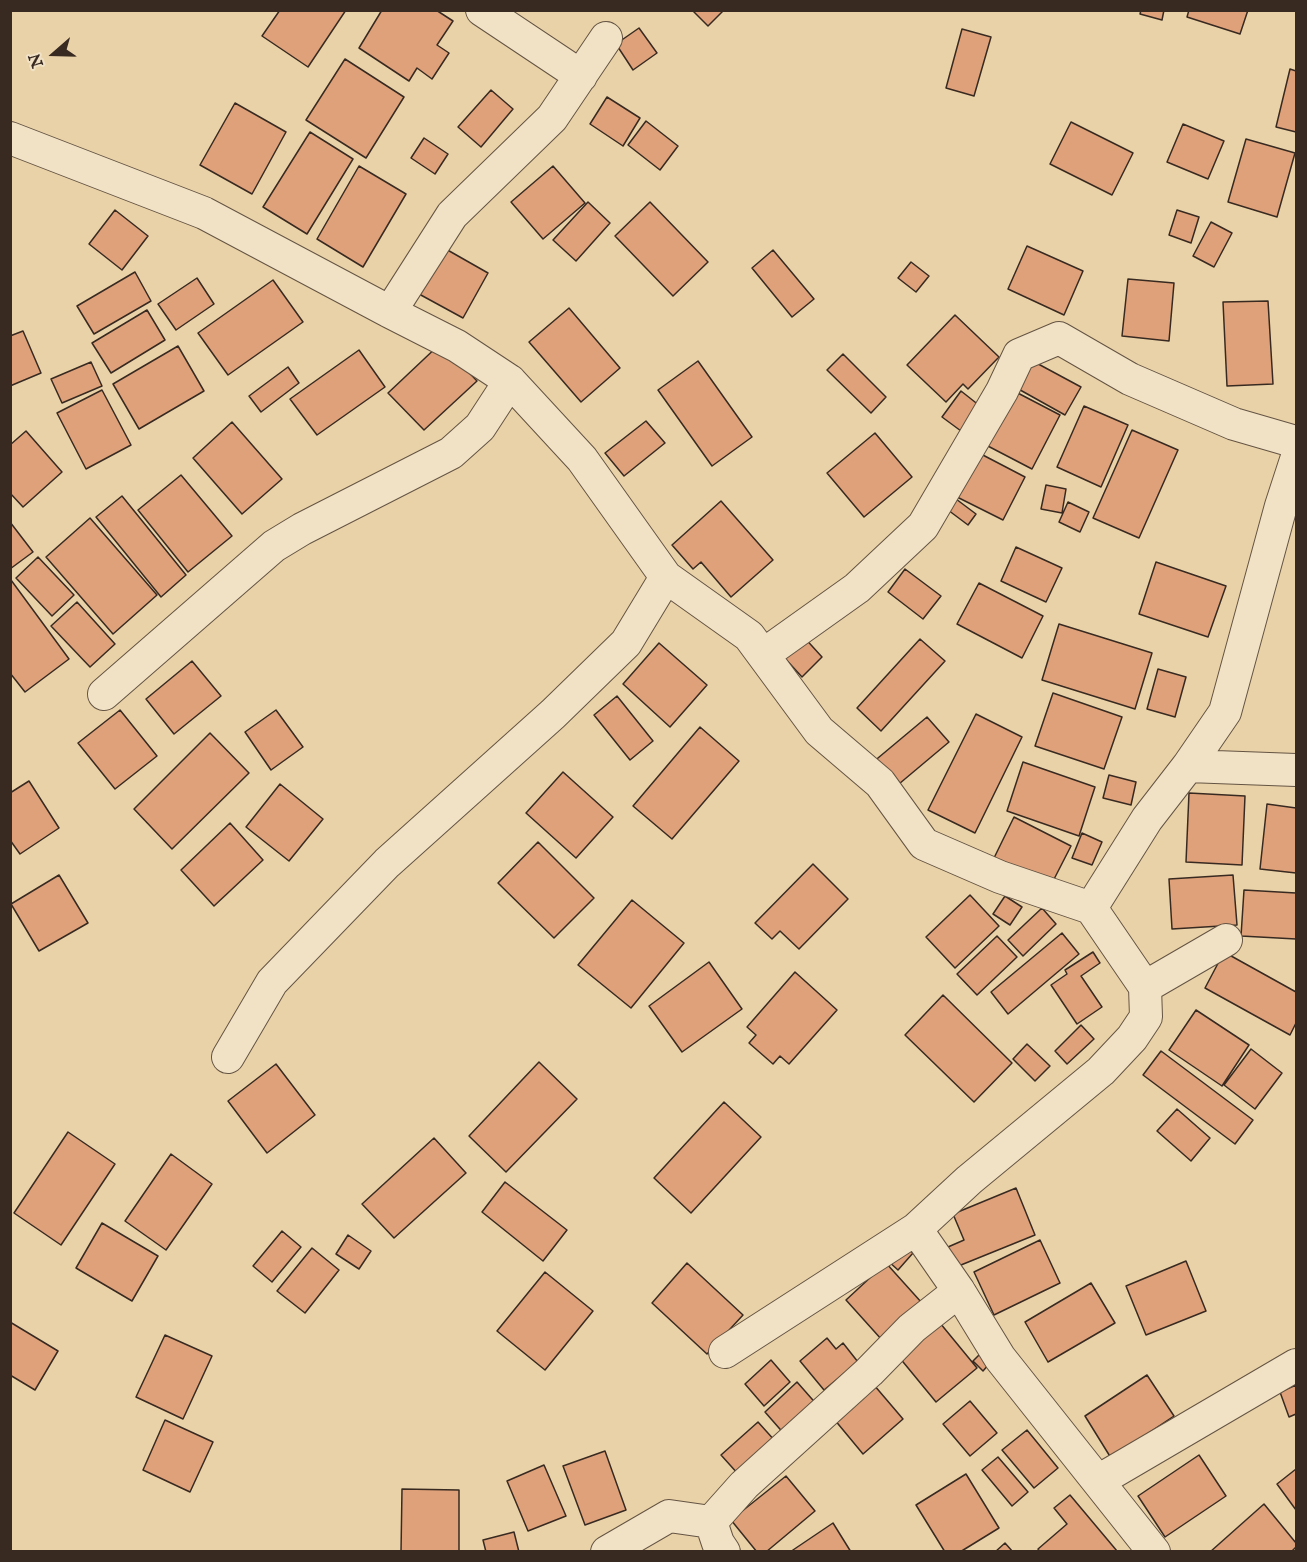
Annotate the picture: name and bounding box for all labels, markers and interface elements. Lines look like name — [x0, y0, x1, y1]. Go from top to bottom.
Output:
north arrow — [24, 24, 84, 84]
text: N — [25, 50, 49, 70]

